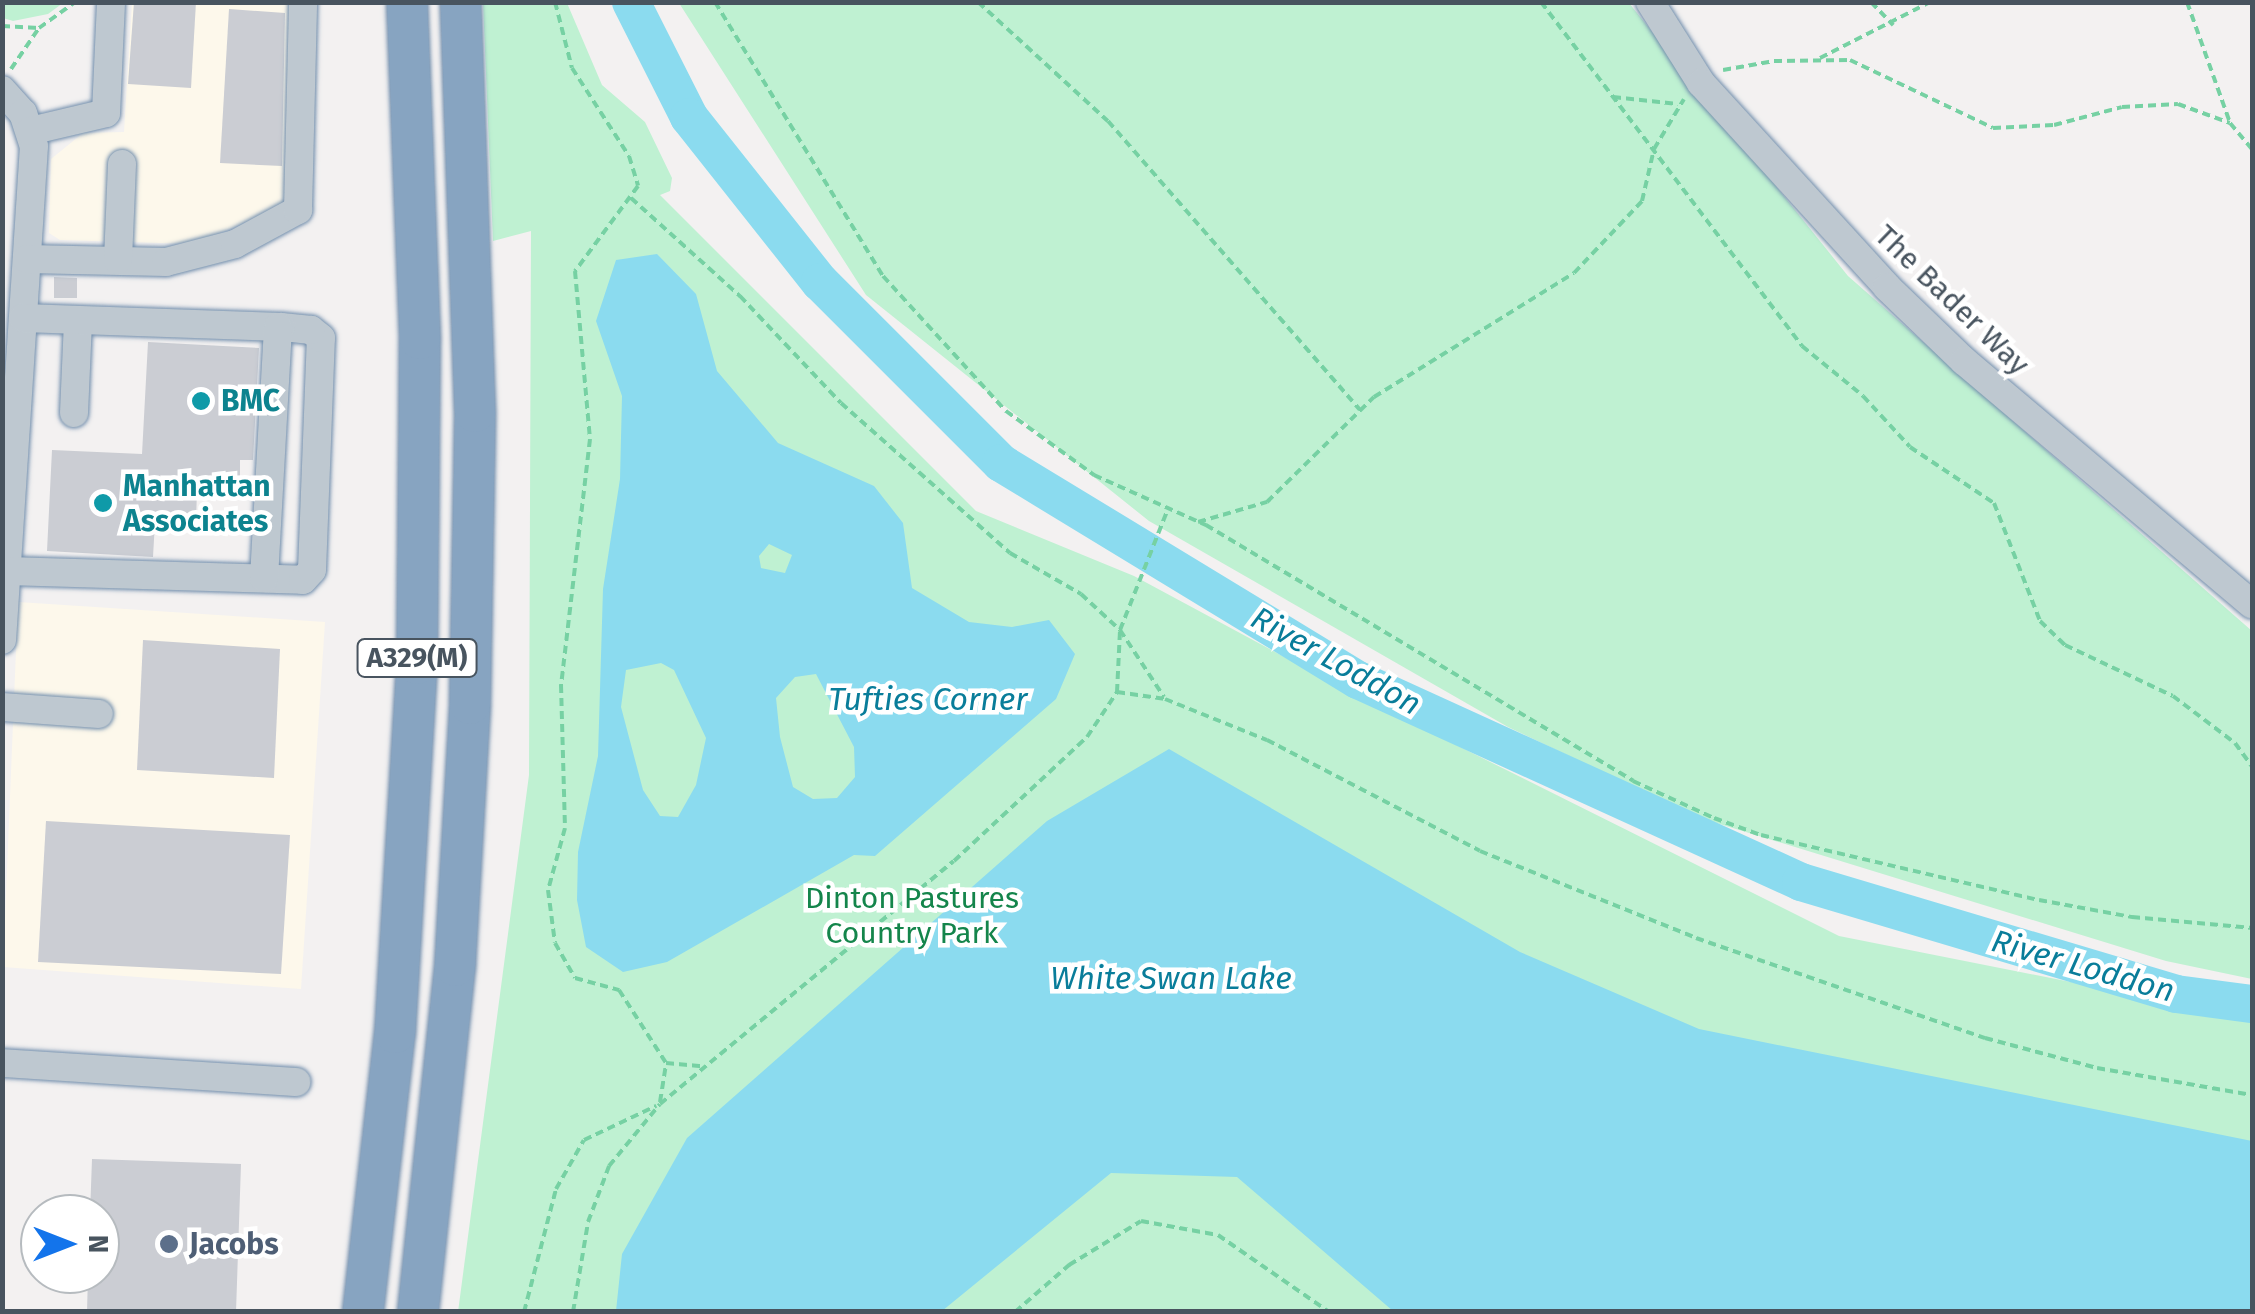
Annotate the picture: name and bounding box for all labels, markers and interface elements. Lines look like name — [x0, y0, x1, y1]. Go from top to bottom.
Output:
street label: The Bader Way — [1867, 217, 2037, 383]
place label: BMC — [221, 383, 280, 419]
marker: BMC — [190, 390, 212, 412]
place label: Manhattan Associates — [123, 468, 271, 538]
marker: Manhattan Associates — [92, 492, 114, 514]
water label: River Loddon — [1244, 598, 1428, 724]
road number: A329(M) — [354, 635, 480, 681]
water label: Tufties Corner — [828, 680, 1028, 718]
park label: Dinton Pastures Country Park — [805, 880, 1019, 950]
water label: River Loddon — [1987, 922, 2179, 1010]
water label: White Swan Lake — [1050, 959, 1292, 997]
north arrow — [20, 1194, 120, 1294]
place label: Jacobs — [189, 1226, 279, 1262]
marker: Jacobs — [158, 1233, 180, 1255]
text: N — [82, 1235, 115, 1253]

